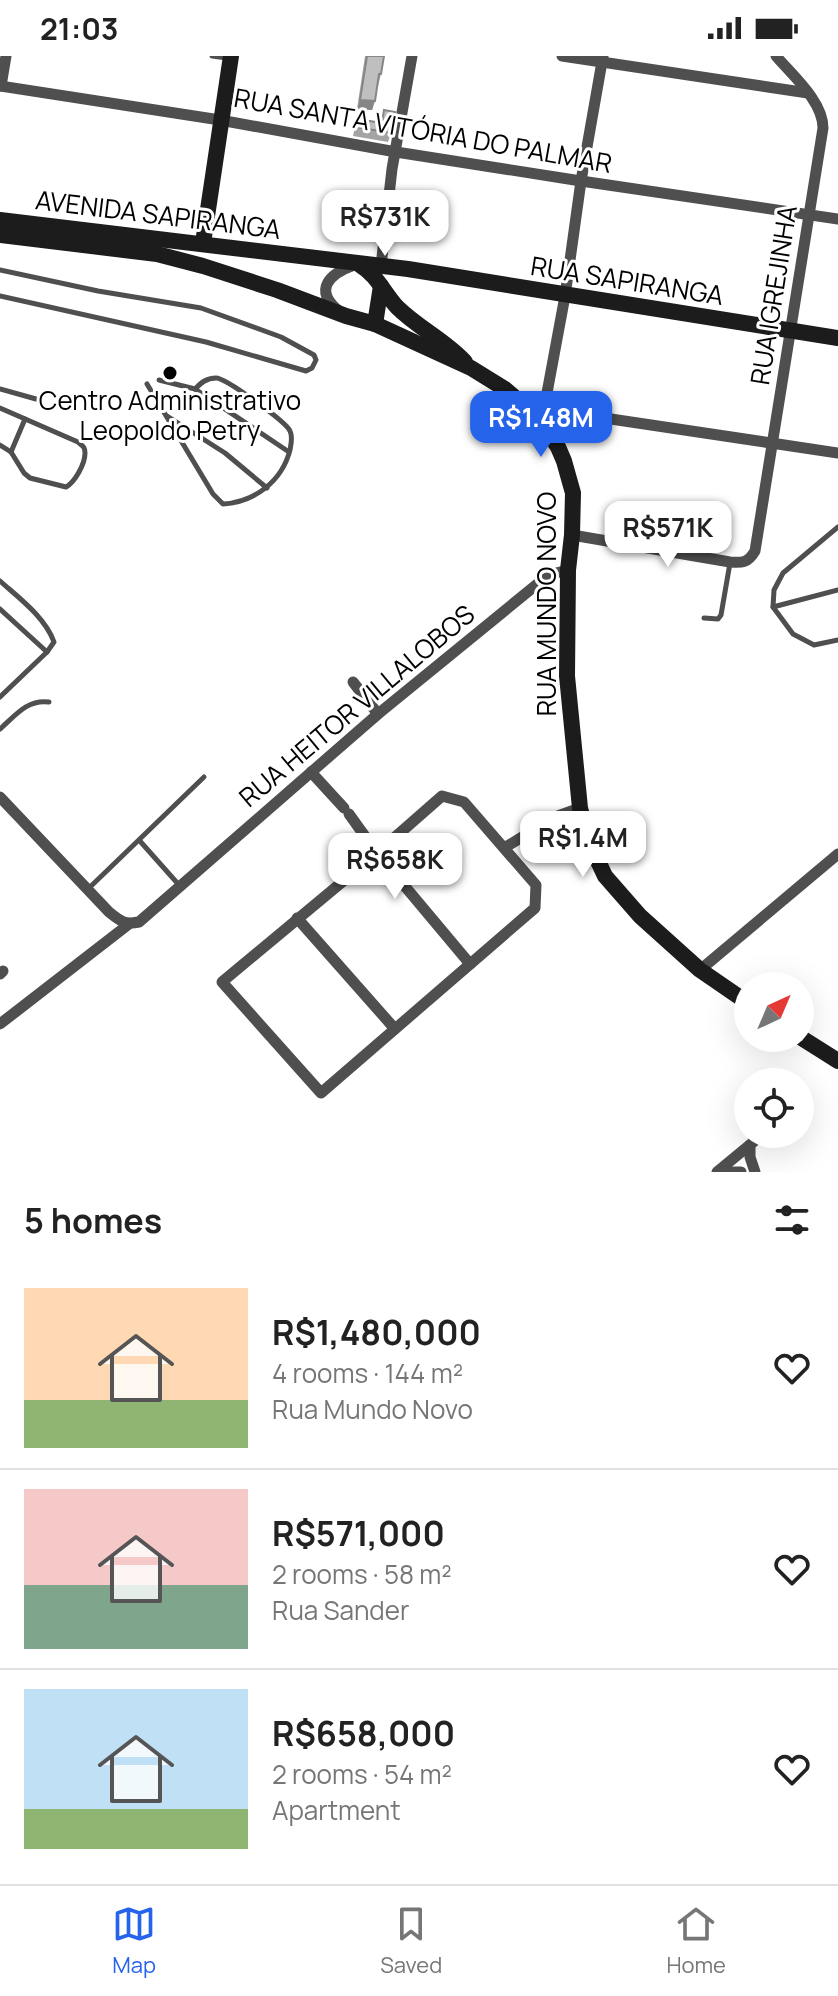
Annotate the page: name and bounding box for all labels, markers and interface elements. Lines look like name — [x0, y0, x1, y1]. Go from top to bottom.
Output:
text: 21:03 — [40, 8, 118, 49]
street label: RUA SANTA VITÓRIA DO PALMAR — [231, 79, 615, 181]
street label: AVENIDA SAPIRANGA — [33, 181, 283, 247]
pin: R$731K — [320, 190, 450, 258]
text: R$731K — [340, 198, 430, 234]
street label: RUA IGREJINHA — [741, 202, 805, 387]
street label: RUA SAPIRANGA — [528, 247, 726, 313]
marker: Centro Administrativo Leopoldo Petry — [161, 364, 179, 382]
place label: Centro Administrativo Leopoldo Petry — [39, 382, 301, 448]
pin: R$1.48M — [467, 391, 615, 459]
text: R$1.48M — [488, 399, 594, 435]
street label: RUA MUNDO NOVO — [528, 491, 564, 716]
pin: R$571K — [603, 501, 733, 569]
text: R$571K — [623, 509, 713, 545]
street label: RUA HEITOR VILLALOBOS — [231, 596, 482, 815]
pin: R$1.4M — [518, 811, 648, 879]
text: R$1.4M — [538, 819, 628, 855]
pin: R$658K — [330, 833, 460, 901]
text: R$658K — [346, 841, 444, 877]
north arrow — [734, 972, 814, 1052]
map controls — [734, 972, 814, 1148]
button: locate — [734, 1068, 814, 1148]
text: 5 homes — [24, 1197, 162, 1243]
icon: filters — [770, 1198, 814, 1242]
text: R$1,480,000 — [272, 1309, 481, 1355]
icon: home — [88, 1320, 184, 1416]
icon: heart — [770, 1346, 814, 1390]
text: 4 rooms · 144 m² — [272, 1355, 463, 1391]
text: Rua Mundo Novo — [272, 1391, 473, 1427]
text: R$571,000 — [272, 1510, 445, 1556]
icon: home — [88, 1521, 184, 1617]
icon: heart — [770, 1547, 814, 1591]
text: 2 rooms · 58 m² — [272, 1556, 452, 1592]
text: Rua Sander — [272, 1592, 409, 1628]
text: R$658,000 — [272, 1710, 455, 1756]
icon: home — [88, 1721, 184, 1817]
icon: heart — [770, 1747, 814, 1791]
text: 2 rooms · 54 m² — [272, 1756, 452, 1792]
text: Apartment — [272, 1792, 401, 1828]
tab: Map — [112, 1902, 156, 1980]
tab: Saved — [380, 1902, 442, 1980]
tab: Home — [666, 1902, 726, 1980]

